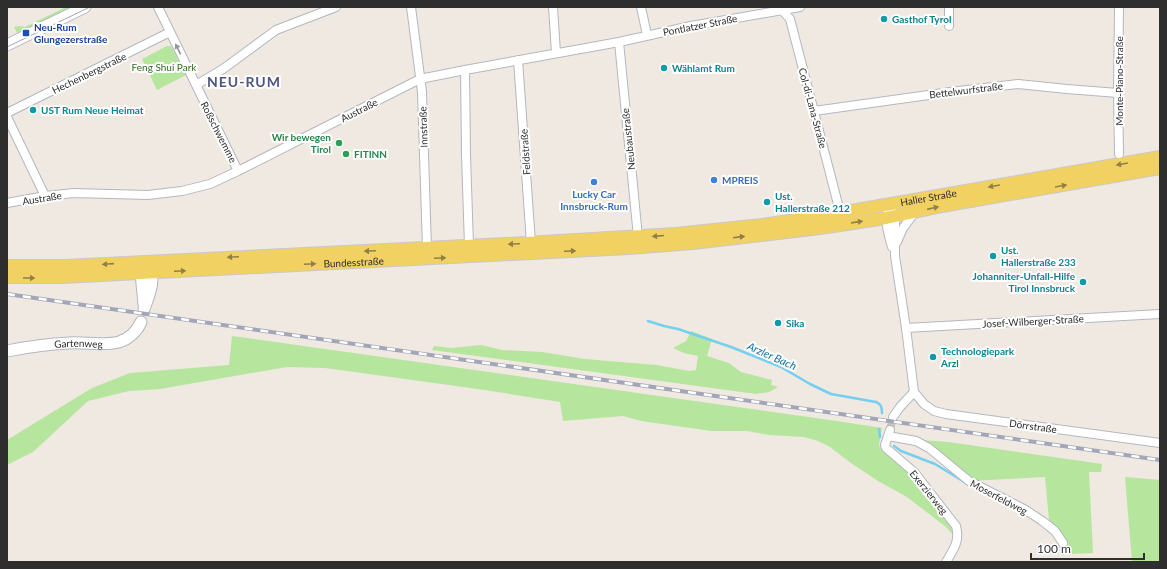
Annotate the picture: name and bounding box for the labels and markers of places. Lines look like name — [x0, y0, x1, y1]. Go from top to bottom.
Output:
place label: Gasthof Tyrol — [892, 13, 951, 25]
marker: Gasthof Tyrol — [879, 14, 889, 24]
place label: Neu-Rum Glungezerstraße — [34, 21, 108, 45]
marker: Neu-Rum Glungezerstraße — [21, 28, 31, 38]
place label: Wählamt Rum — [672, 62, 735, 74]
marker: Wählamt Rum — [659, 63, 669, 73]
place label: UST Rum Neue Heimat — [41, 104, 144, 116]
marker: UST Rum Neue Heimat — [28, 105, 38, 115]
place label: Wir bewegen Tirol — [272, 131, 331, 155]
marker: Wir bewegen Tirol — [334, 138, 344, 148]
place label: FITINN — [354, 148, 387, 160]
marker: FITINN — [341, 149, 351, 159]
place label: MPREIS — [722, 174, 759, 186]
marker: MPREIS — [709, 175, 719, 185]
marker: Lucky Car Innsbruck-Rum — [589, 177, 599, 187]
place label: Lucky Car Innsbruck-Rum — [560, 188, 628, 212]
place label: Ust. Hallerstraße 212 — [775, 190, 850, 214]
marker: Ust. Hallerstraße 212 — [762, 197, 772, 207]
place label: Ust. Hallerstraße 233 — [1001, 244, 1076, 268]
marker: Ust. Hallerstraße 233 — [988, 251, 998, 261]
place label: Johanniter-Unfall-Hilfe Tirol Innsbruck — [973, 270, 1076, 294]
marker: Johanniter-Unfall-Hilfe Tirol Innsbruck — [1078, 277, 1088, 287]
place label: Sika — [786, 317, 804, 329]
marker: Sika — [773, 318, 783, 328]
place label: Technologiepark Arzl — [940, 345, 1015, 369]
marker: Technologiepark Arzl — [928, 352, 938, 362]

